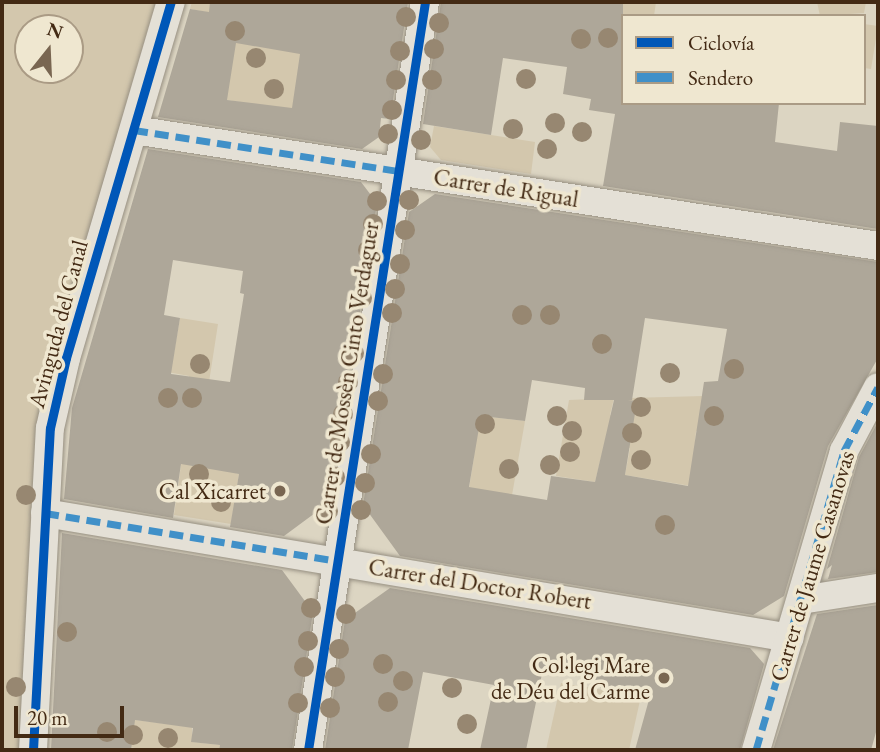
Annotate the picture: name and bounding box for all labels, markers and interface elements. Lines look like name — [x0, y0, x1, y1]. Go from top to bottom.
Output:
north arrow — [14, 14, 84, 84]
legend — [621, 14, 866, 105]
text: N — [44, 16, 66, 45]
text: Ciclovía — [688, 29, 754, 56]
text: Sendero — [688, 64, 753, 91]
street label: Carrer de Rigual — [432, 163, 580, 213]
street label: Carrer de Mossèn Cinto Verdaguer — [309, 220, 385, 526]
street label: Avinguda del Canal — [22, 237, 94, 411]
street label: Carrer de Jaume Casanovas — [764, 447, 860, 685]
place label: Cal Xicarret — [159, 477, 266, 505]
marker: Cal Xicarret — [272, 483, 288, 499]
street label: Carrer del Doctor Robert — [367, 553, 593, 615]
place label: Col·legi Mare de Déu del Carme — [491, 651, 650, 705]
marker: Col·legi Mare de Déu del Carme — [656, 670, 672, 686]
scale bar — [18, 692, 128, 736]
text: 20 m — [27, 704, 68, 731]

